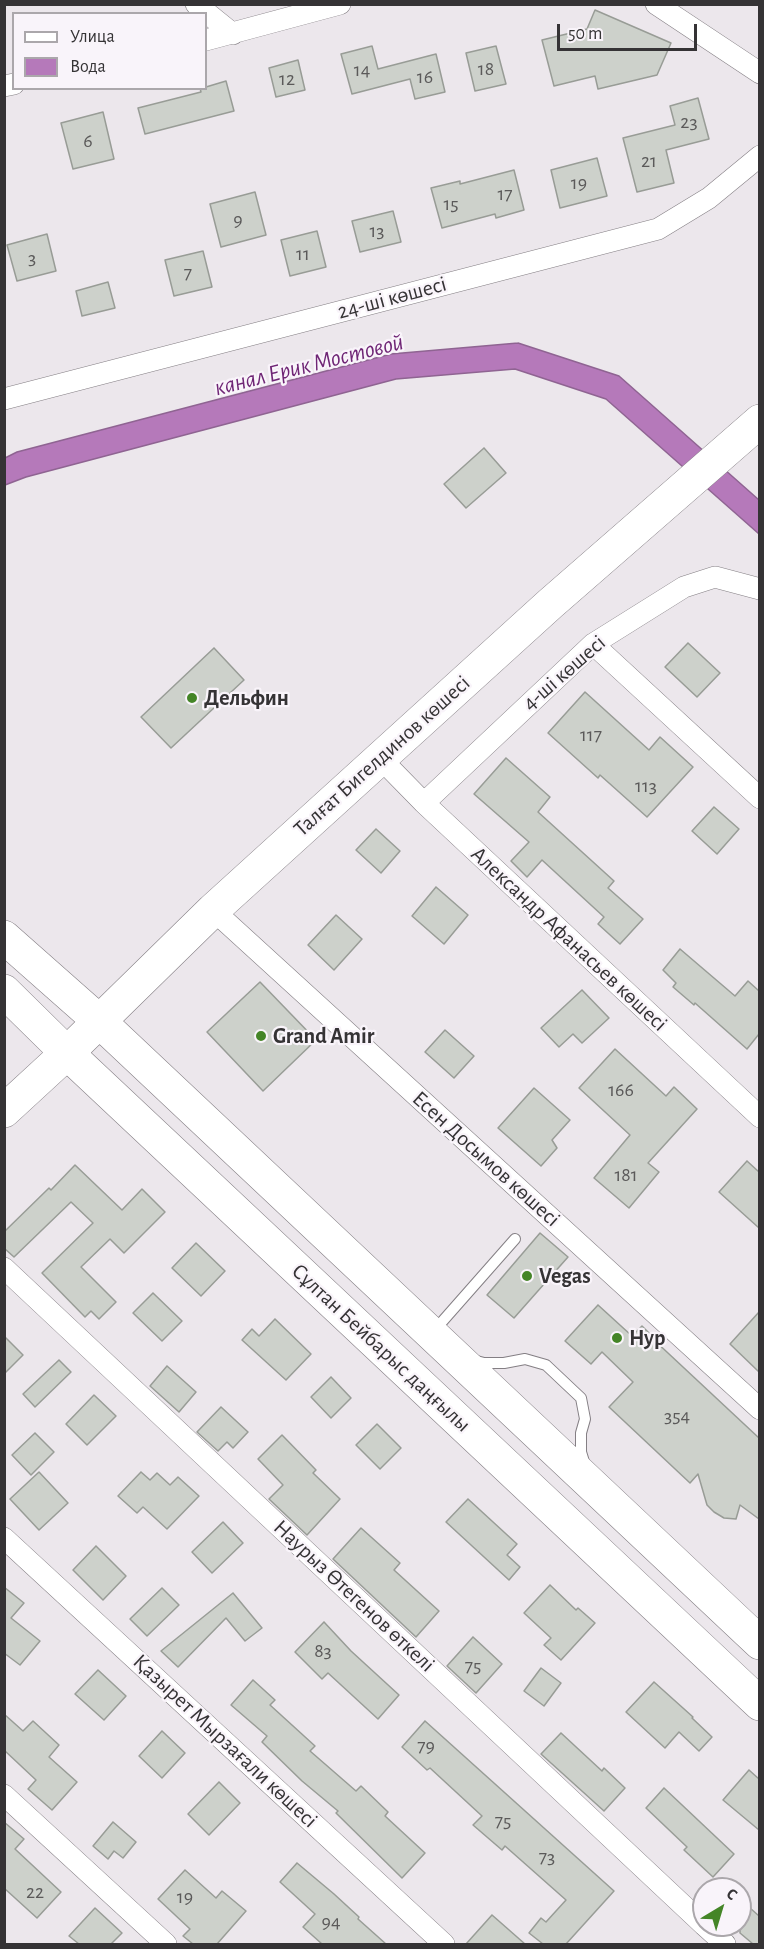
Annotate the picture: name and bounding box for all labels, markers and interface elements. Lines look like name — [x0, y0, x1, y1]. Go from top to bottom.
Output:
legend — [12, 12, 207, 90]
scale bar — [560, 12, 700, 50]
text: 50 m — [568, 25, 602, 43]
text: Улица — [70, 28, 115, 46]
house number: 18 — [478, 57, 494, 81]
text: Вода — [70, 58, 106, 76]
house number: 14 — [354, 58, 370, 82]
house number: 16 — [417, 65, 433, 89]
house number: 12 — [279, 67, 295, 91]
house number: 23 — [680, 110, 698, 134]
house number: 6 — [83, 129, 93, 153]
house number: 21 — [641, 149, 657, 173]
house number: 19 — [571, 171, 587, 195]
house number: 17 — [497, 182, 513, 206]
house number: 15 — [443, 192, 459, 216]
house number: 9 — [233, 208, 243, 232]
house number: 13 — [369, 219, 385, 243]
house number: 11 — [296, 242, 310, 266]
house number: 3 — [28, 246, 36, 270]
house number: 7 — [184, 261, 192, 285]
street label: 24-ші көшесі — [335, 271, 449, 325]
water label: канал Ерик Мостовой — [212, 328, 406, 402]
street label: 4-ші көшесі — [517, 630, 611, 716]
street label: Талғат Бигелдинов көшесі — [288, 670, 476, 842]
place label: Дельфин — [204, 685, 289, 711]
marker: Дельфин — [185, 691, 199, 705]
house number: 117 — [580, 723, 602, 747]
house number: 113 — [635, 774, 657, 798]
street label: Александр Афанасьев көшесі — [465, 841, 673, 1037]
place label: Grand Amir — [273, 1023, 374, 1049]
marker: Grand Amir — [254, 1029, 268, 1043]
house number: 166 — [608, 1078, 634, 1102]
street label: Есен Досымов көшесі — [406, 1086, 566, 1232]
house number: 181 — [614, 1163, 638, 1187]
street label: Сұлтан Бейбарыс даңғылы — [286, 1258, 476, 1438]
place label: Vegas — [539, 1263, 591, 1289]
marker: Vegas — [520, 1269, 534, 1283]
place label: Нур — [629, 1325, 665, 1351]
marker: Нур — [610, 1331, 624, 1345]
house number: 354 — [664, 1404, 690, 1428]
street label: Наурыз Өтегенов өткелі — [268, 1514, 440, 1678]
house number: 83 — [314, 1639, 332, 1663]
street label: Қазырет Мырзағали көшесі — [127, 1648, 323, 1834]
house number: 75 — [465, 1654, 481, 1678]
house number: 79 — [417, 1734, 435, 1758]
house number: 75 — [495, 1809, 511, 1833]
house number: 73 — [539, 1845, 555, 1869]
north arrow — [692, 1877, 752, 1937]
house number: 22 — [26, 1880, 44, 1904]
house number: 19 — [177, 1885, 193, 1909]
text: С — [723, 1885, 740, 1903]
house number: 94 — [321, 1910, 341, 1934]

